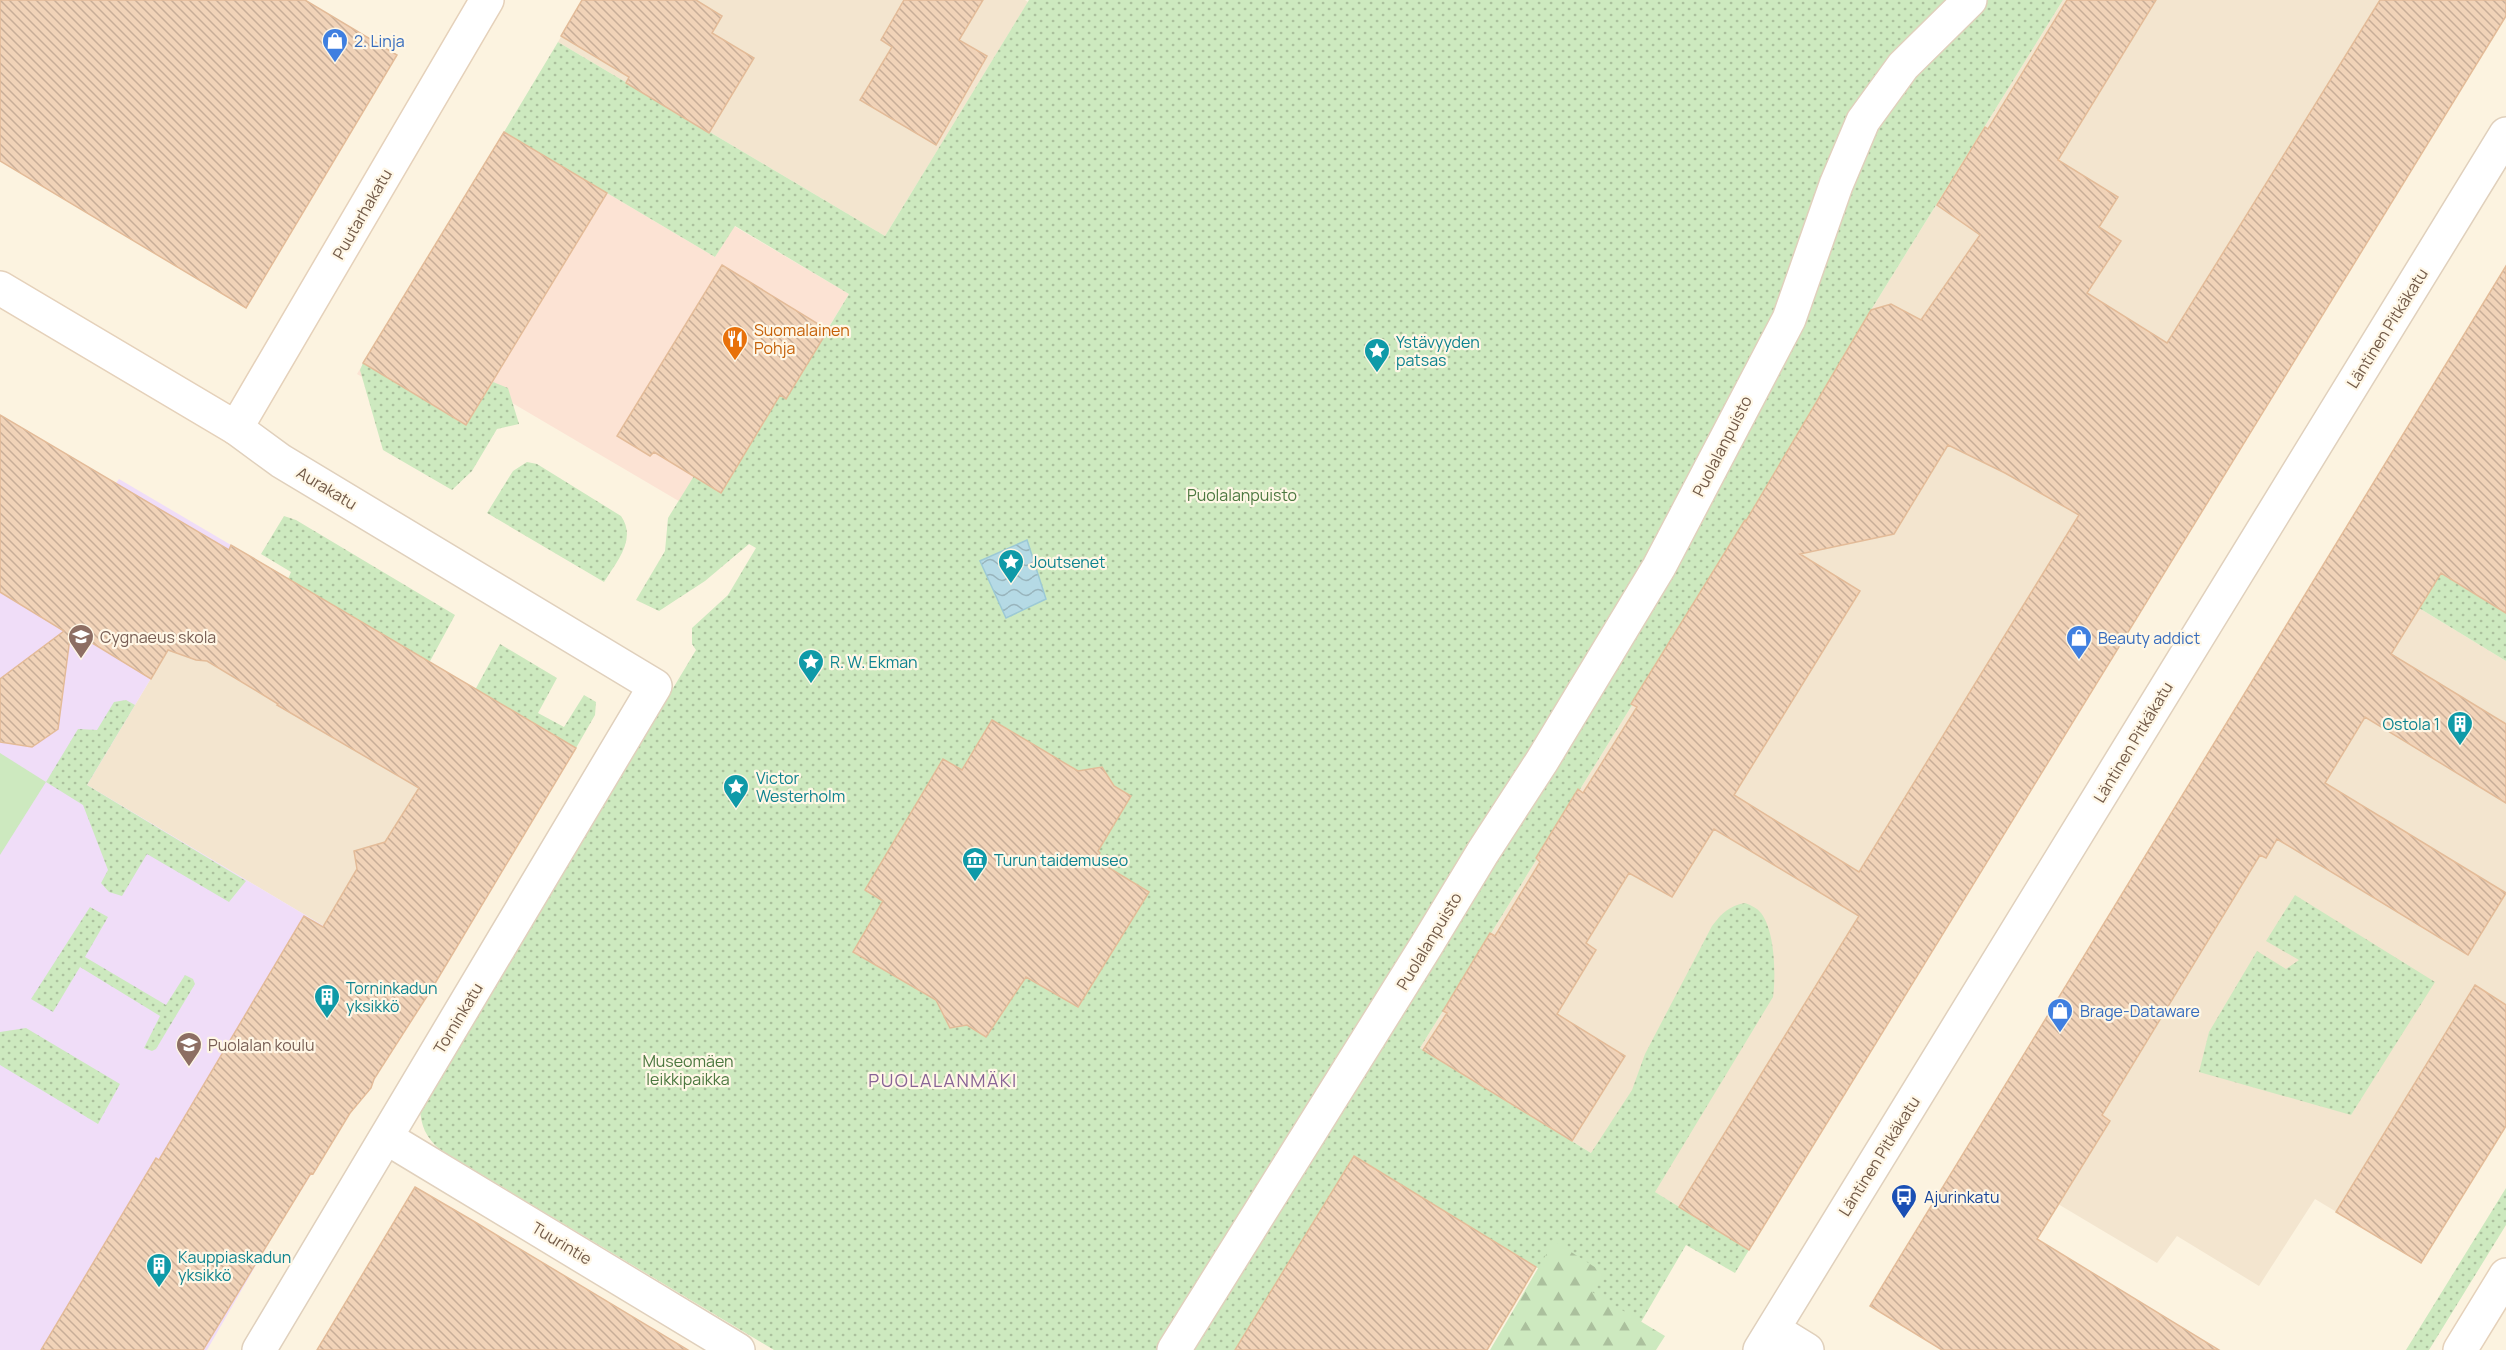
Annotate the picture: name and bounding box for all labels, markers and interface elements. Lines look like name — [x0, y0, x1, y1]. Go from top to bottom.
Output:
shop icon: 2. Linja — [320, 26, 350, 64]
place label: 2. Linja — [354, 30, 405, 52]
street label: Puutarhakatu — [327, 165, 397, 263]
street label: Läntinen Pitkäkatu — [2341, 264, 2433, 392]
place label: Suomalainen Pohja — [754, 319, 850, 359]
restaurant icon: Suomalainen Pohja — [720, 324, 750, 362]
place label: Ystävyyden patsas — [1396, 331, 1480, 371]
place icon: Ystävyyden patsas — [1362, 336, 1392, 374]
street label: Puolalanpuisto — [1687, 392, 1757, 500]
street label: Aurakatu — [293, 461, 361, 515]
park label: Puolalanpuisto — [1187, 484, 1297, 506]
place icon: Joutsenet — [996, 547, 1026, 585]
place label: Joutsenet — [1030, 551, 1106, 573]
school or university icon: Cygnaeus skola — [66, 622, 96, 660]
shop icon: Beauty addict — [2064, 623, 2094, 661]
place label: Cygnaeus skola — [100, 626, 216, 648]
place label: Beauty addict — [2098, 627, 2200, 649]
place icon: R. W. Ekman — [796, 647, 826, 685]
place label: R. W. Ekman — [830, 651, 918, 673]
street label: Läntinen Pitkäkatu — [2088, 677, 2178, 807]
building icon: Ostola 1 — [2445, 709, 2475, 747]
place label: Ostola 1 — [2382, 713, 2440, 735]
place label: Victor Westerholm — [756, 767, 845, 807]
place icon: Victor Westerholm — [721, 772, 751, 810]
museum icon: Turun taidemuseo — [960, 845, 990, 883]
place label: Turun taidemuseo — [994, 849, 1128, 871]
street label: Puolalanpuisto — [1391, 888, 1467, 994]
place label: Torninkadun yksikkö — [346, 977, 438, 1017]
street label: Torninkatu — [428, 978, 488, 1058]
building icon: Torninkadun yksikkö — [312, 982, 342, 1020]
shop icon: Brage-Dataware — [2045, 996, 2075, 1034]
place label: Brage-Dataware — [2080, 1000, 2200, 1022]
school or university icon: Puolalan koulu — [174, 1030, 204, 1068]
place label: Puolalan koulu — [208, 1034, 315, 1056]
park label: Museomäen leikkipaikka — [642, 1050, 734, 1090]
district label: PUOLALANMÄKI — [868, 1068, 1018, 1092]
street label: Läntinen Pitkäkatu — [1833, 1092, 1925, 1220]
bus stop icon: Ajurinkatu — [1889, 1182, 1919, 1220]
place label: Ajurinkatu — [1924, 1186, 1999, 1208]
street label: Tuurintie — [528, 1217, 596, 1269]
place label: Kauppiaskadun yksikkö — [178, 1246, 291, 1286]
building icon: Kauppiaskadun yksikkö — [144, 1251, 174, 1289]

